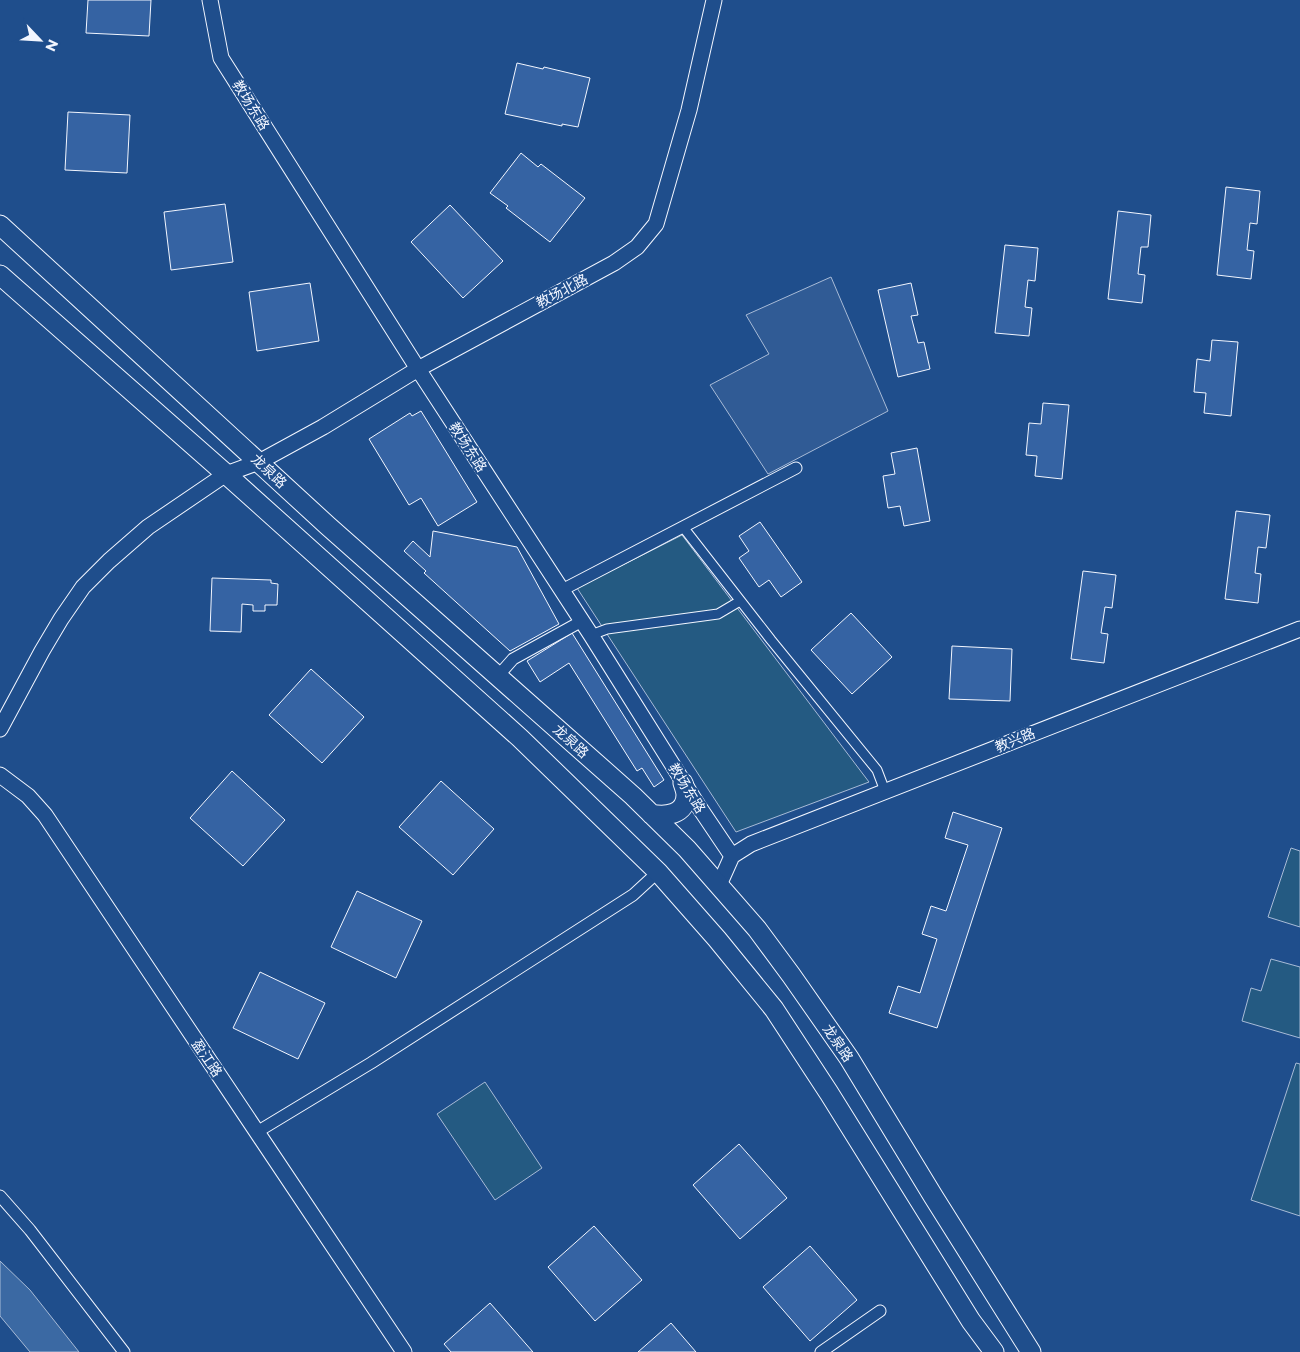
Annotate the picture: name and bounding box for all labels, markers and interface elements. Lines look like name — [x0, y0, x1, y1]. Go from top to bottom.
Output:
north arrow — [15, 15, 65, 65]
text: N — [41, 37, 62, 54]
street label: 教场东路 — [229, 76, 273, 134]
street label: 教场北路 — [533, 270, 591, 312]
street label: 教场东路 — [445, 419, 491, 475]
street label: 龙泉路 — [248, 450, 290, 492]
street label: 龙泉路 — [549, 720, 593, 762]
street label: 教兴路 — [992, 724, 1038, 756]
street label: 教场东路 — [665, 759, 709, 817]
street label: 龙泉路 — [819, 1021, 857, 1065]
street label: 盈江路 — [188, 1036, 226, 1080]

